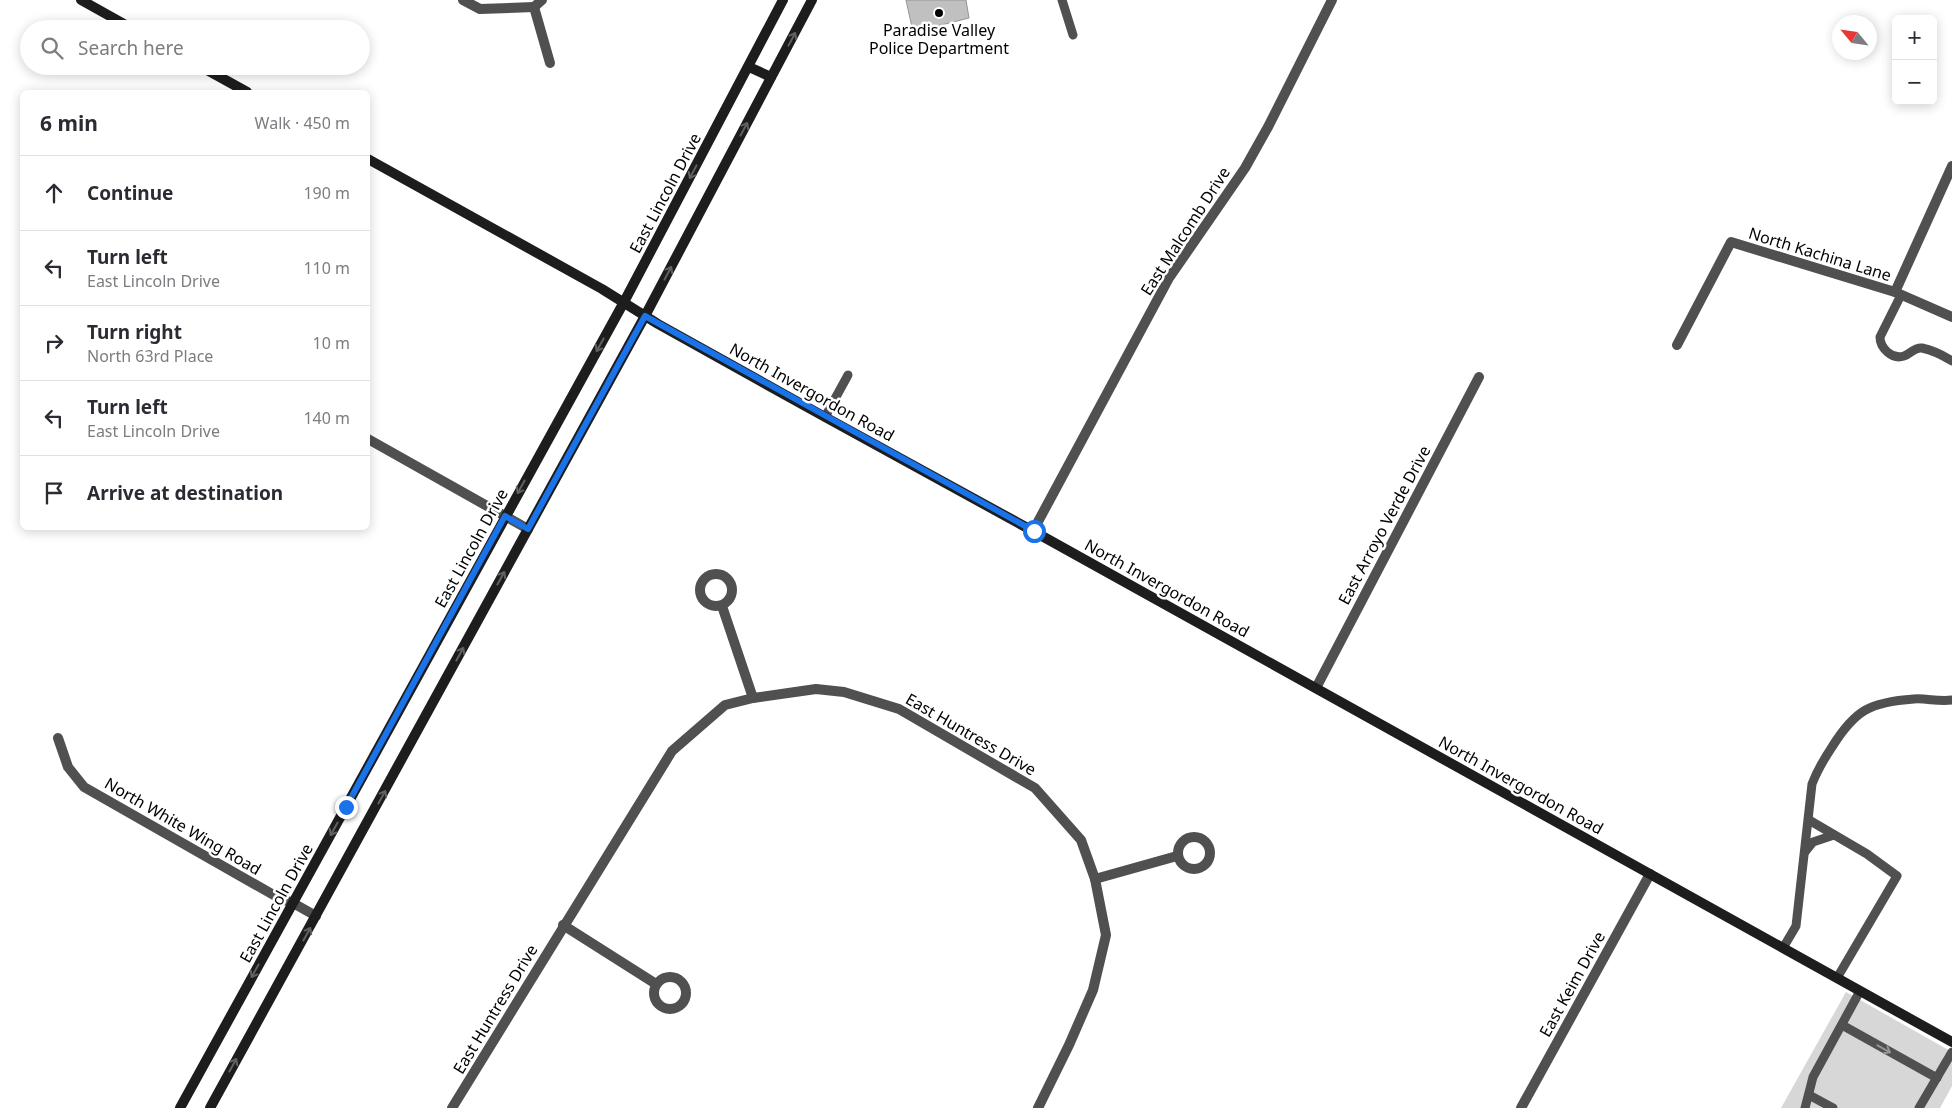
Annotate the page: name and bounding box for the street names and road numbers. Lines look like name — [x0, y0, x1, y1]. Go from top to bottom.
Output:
street label: East Lincoln Drive — [624, 129, 706, 257]
street label: East Malcomb Drive — [1135, 163, 1235, 299]
street label: North Kachina Lane — [1746, 222, 1894, 286]
street label: North Invergordon Road — [726, 338, 898, 446]
street label: East Arroyo Verde Drive — [1333, 442, 1435, 608]
street label: East Lincoln Drive — [429, 485, 513, 611]
street label: North Invergordon Road — [1081, 534, 1253, 642]
street label: East Huntress Drive — [902, 688, 1040, 780]
street label: North Invergordon Road — [1435, 731, 1607, 839]
street label: North White Wing Road — [101, 772, 265, 880]
street label: East Lincoln Drive — [234, 840, 318, 966]
street label: East Keim Drive — [1534, 927, 1610, 1041]
street label: East Huntress Drive — [448, 940, 542, 1078]

